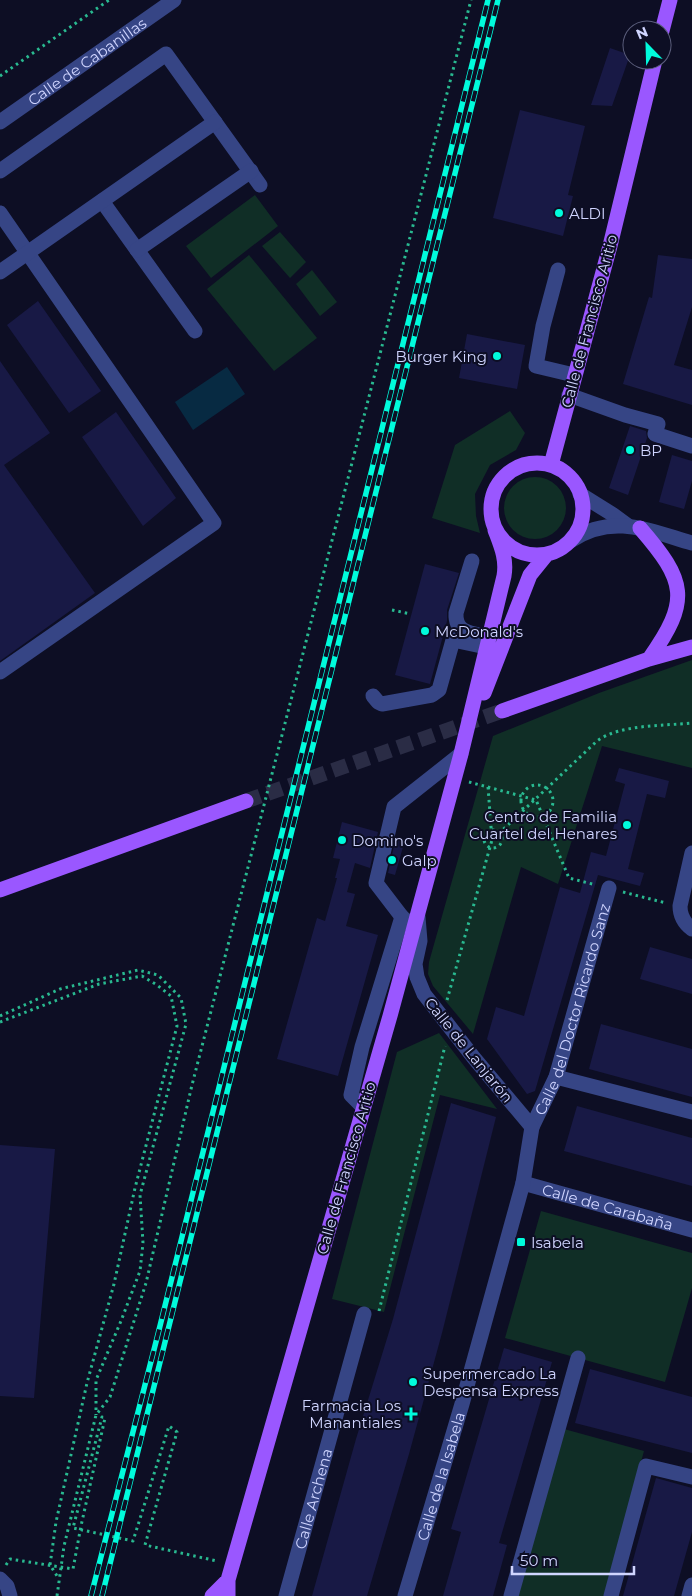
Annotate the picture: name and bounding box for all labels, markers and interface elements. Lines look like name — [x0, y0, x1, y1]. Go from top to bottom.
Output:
street label: Calle de Cabanillas — [24, 13, 150, 109]
north arrow — [622, 20, 672, 70]
text: N — [633, 23, 651, 44]
place label: ALDI — [569, 204, 606, 223]
marker: ALDI — [553, 207, 565, 219]
street label: Calle de Francisco Aritio — [557, 232, 621, 410]
place label: Burger King — [395, 347, 487, 366]
marker: Burger King — [491, 350, 503, 362]
place label: BP — [640, 441, 662, 460]
marker: BP — [624, 444, 636, 456]
place label: McDonald's — [435, 622, 523, 641]
marker: McDonald's — [419, 625, 431, 637]
place label: Centro de Familia Cuartel del Henares — [469, 807, 617, 843]
marker: Centro de Familia Cuartel del Henares — [621, 819, 633, 831]
place label: Domino's — [352, 831, 423, 850]
marker: Domino's — [336, 834, 348, 846]
place label: Galp — [402, 851, 437, 870]
marker: Galp — [386, 854, 398, 866]
street label: Calle del Doctor Ricardo Sanz — [530, 901, 614, 1118]
street label: Calle de Lanjarón — [421, 994, 517, 1106]
street label: Calle de Francisco Aritio — [312, 1079, 380, 1257]
street label: Calle de Carabaña — [540, 1179, 676, 1234]
place label: Isabela — [531, 1233, 584, 1252]
marker: Isabela — [515, 1236, 527, 1248]
place label: Supermercado La Despensa Express — [423, 1364, 559, 1400]
marker: Supermercado La Despensa Express — [407, 1376, 419, 1388]
place label: Farmacia Los Manantiales — [302, 1396, 401, 1432]
marker: Farmacia Los Manantiales — [405, 1408, 417, 1420]
street label: Calle de la Isabela — [412, 1410, 469, 1543]
street label: Calle Archena — [290, 1446, 336, 1551]
scale bar — [512, 1544, 634, 1576]
text: 50 m — [520, 1551, 558, 1570]

